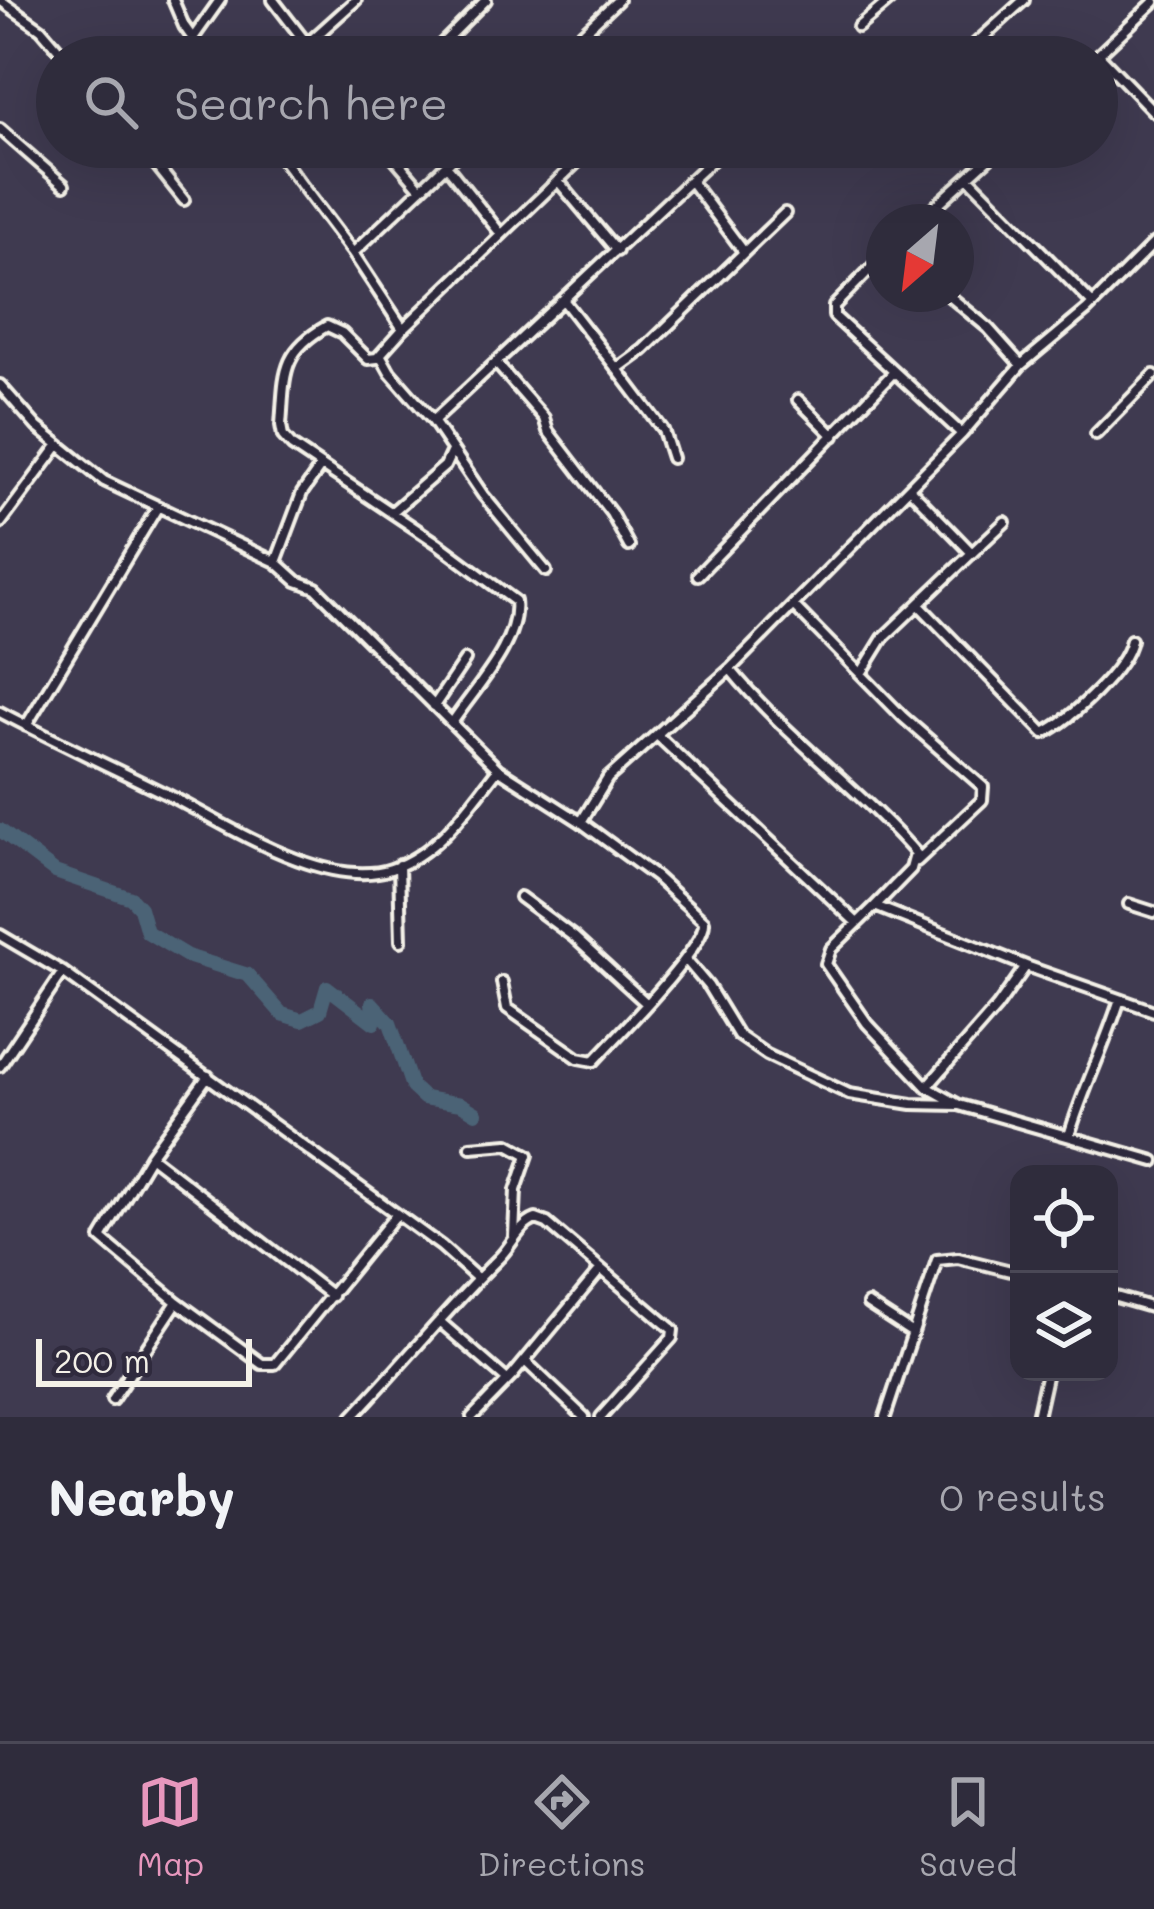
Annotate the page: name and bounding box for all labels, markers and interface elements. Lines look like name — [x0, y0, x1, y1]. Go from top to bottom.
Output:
search box — [36, 36, 1118, 168]
icon: search — [78, 69, 144, 135]
text: Search here — [174, 73, 448, 131]
north arrow — [866, 204, 974, 312]
map controls — [1010, 1165, 1118, 1381]
button: locate — [1010, 1165, 1118, 1273]
button: layers — [1010, 1273, 1118, 1381]
scale bar — [36, 1333, 252, 1386]
text: 200 m — [54, 1338, 150, 1381]
text: Nearby — [48, 1462, 235, 1529]
text: 0 results — [940, 1470, 1106, 1521]
tab: Map — [137, 1769, 204, 1884]
tab: Directions — [478, 1769, 645, 1884]
tab: Saved — [919, 1769, 1017, 1884]

